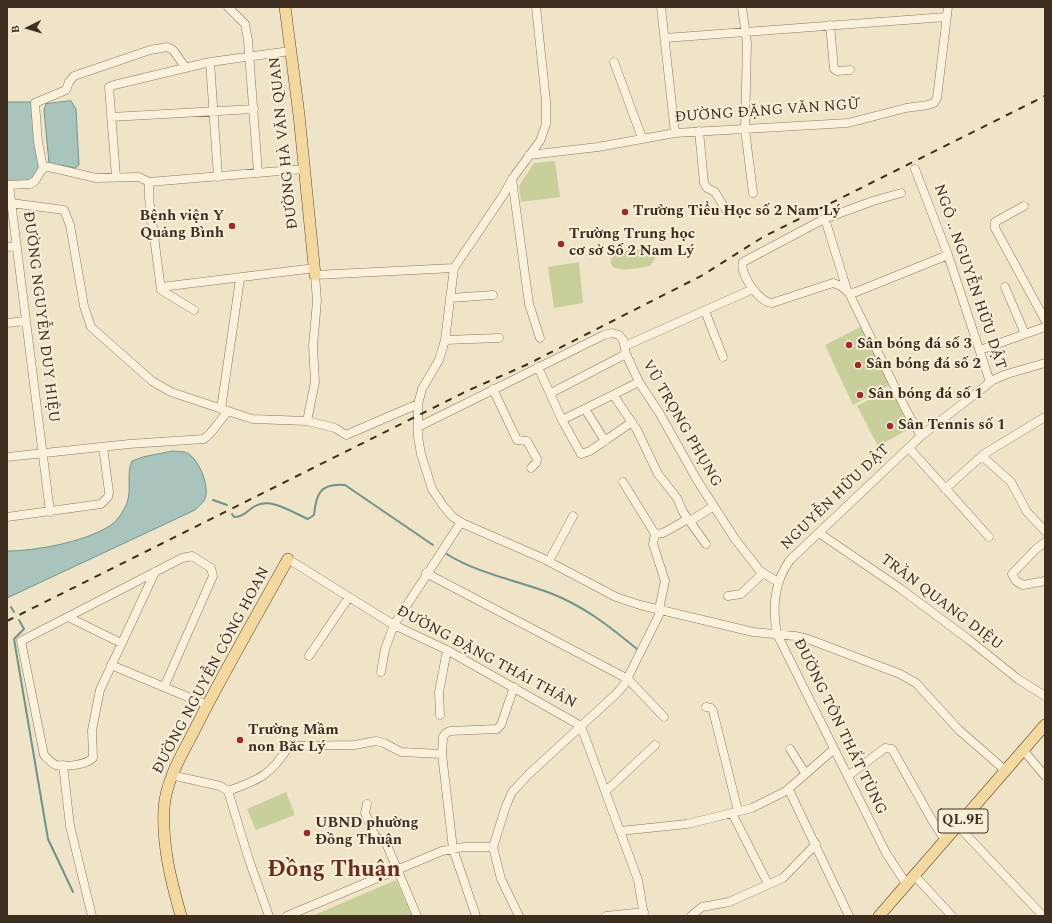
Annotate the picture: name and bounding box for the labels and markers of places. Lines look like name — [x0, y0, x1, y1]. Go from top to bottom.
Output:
place label: Trường Tiểu Học số 2 Nam Lý — [633, 203, 840, 221]
marker: Trường Tiểu Học số 2 Nam Lý — [620, 207, 630, 217]
place label: Bệnh viện Y Quảng Bình — [139, 208, 224, 243]
marker: Bệnh viện Y Quảng Bình — [227, 221, 237, 231]
place label: Trường Trung học cơ sở Số 2 Nam Lý — [569, 226, 695, 261]
marker: Trường Trung học cơ sở Số 2 Nam Lý — [556, 239, 566, 249]
place label: Sân bóng đá số 3 — [857, 336, 972, 354]
marker: Sân bóng đá số 3 — [844, 340, 854, 350]
place label: Sân bóng đá số 2 — [866, 356, 981, 374]
marker: Sân bóng đá số 2 — [853, 360, 863, 370]
place label: Sân bóng đá số 1 — [868, 386, 983, 404]
marker: Sân bóng đá số 1 — [855, 390, 865, 400]
place label: Sân Tennis số 1 — [898, 417, 1005, 435]
marker: Sân Tennis số 1 — [885, 421, 895, 431]
place label: Trường Mầm non Băc Lý — [248, 722, 339, 757]
marker: Trường Mầm non Băc Lý — [235, 735, 245, 745]
place label: UBND phường Đồng Thuận — [315, 815, 419, 850]
marker: UBND phường Đồng Thuận — [302, 828, 312, 838]

